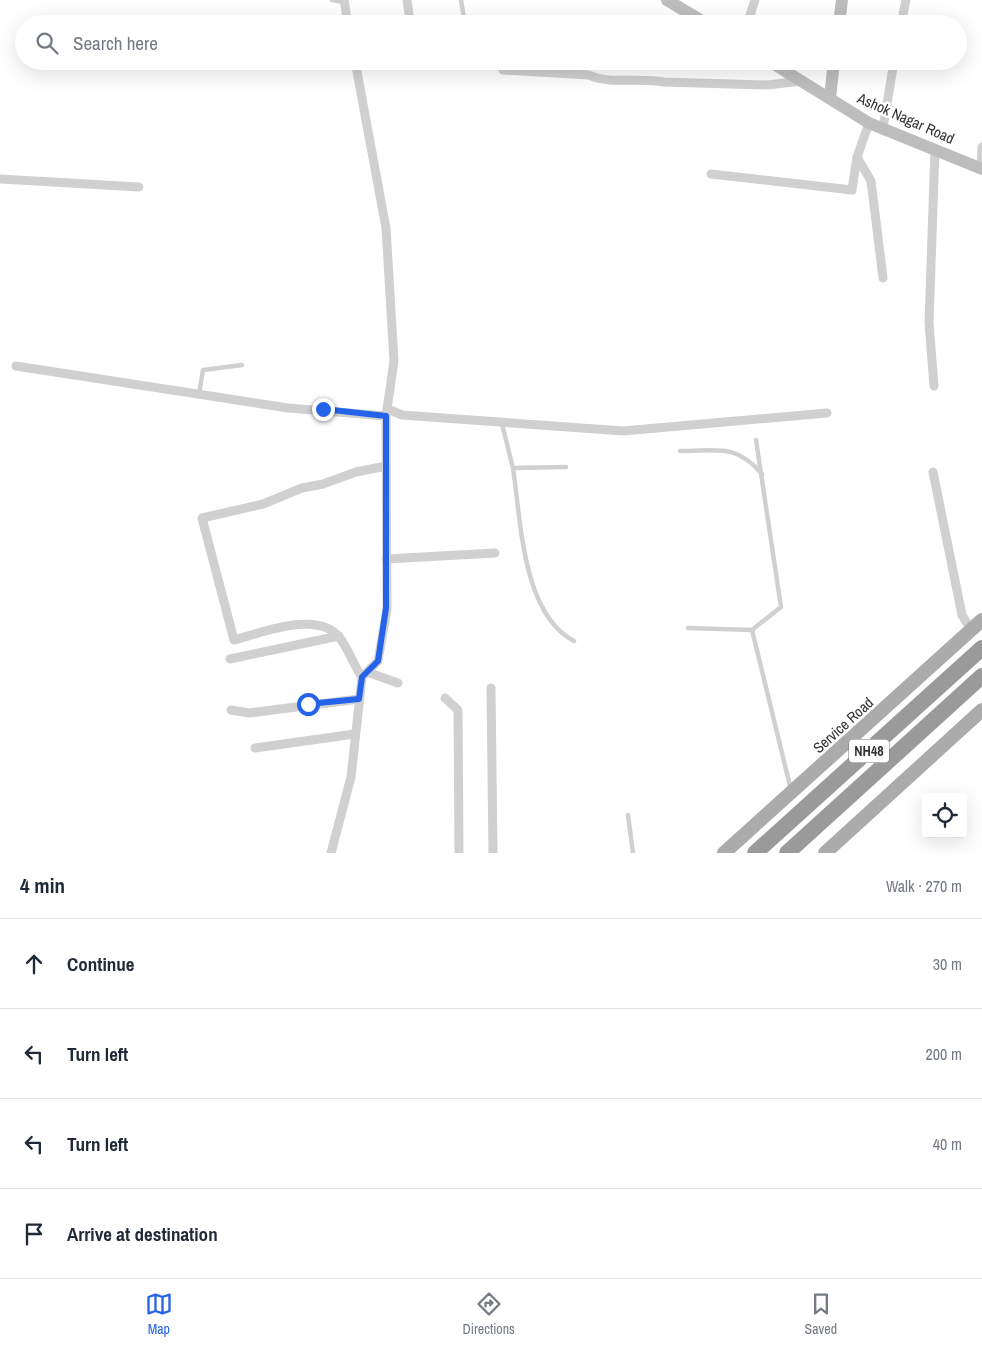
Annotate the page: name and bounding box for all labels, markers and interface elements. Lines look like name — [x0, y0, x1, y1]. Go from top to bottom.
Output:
search box — [15, 15, 967, 70]
icon: search — [33, 29, 61, 57]
text: Search here — [73, 30, 158, 56]
street label: Ashok Nagar Road — [853, 87, 958, 149]
route end — [312, 398, 335, 421]
street label: Service Road — [808, 692, 878, 758]
route start — [297, 693, 320, 716]
road number: NH48 — [849, 739, 889, 762]
map controls — [922, 793, 967, 838]
button: locate — [922, 793, 967, 838]
text: 4 min — [20, 871, 65, 900]
text: Walk · 270 m — [886, 875, 962, 897]
icon: ahead — [20, 950, 48, 978]
text: Continue — [67, 951, 135, 977]
text: 30 m — [933, 953, 962, 975]
icon: left — [20, 1040, 48, 1068]
text: Turn left — [67, 1041, 128, 1067]
text: 200 m — [926, 1043, 962, 1065]
icon: left — [20, 1130, 48, 1158]
text: Turn left — [67, 1131, 128, 1157]
text: 40 m — [933, 1133, 962, 1155]
icon: arrive — [20, 1220, 48, 1248]
text: Arrive at destination — [67, 1221, 218, 1247]
tab: Map — [145, 1290, 173, 1338]
tab: Directions — [463, 1290, 515, 1338]
tab: Saved — [805, 1290, 837, 1338]

